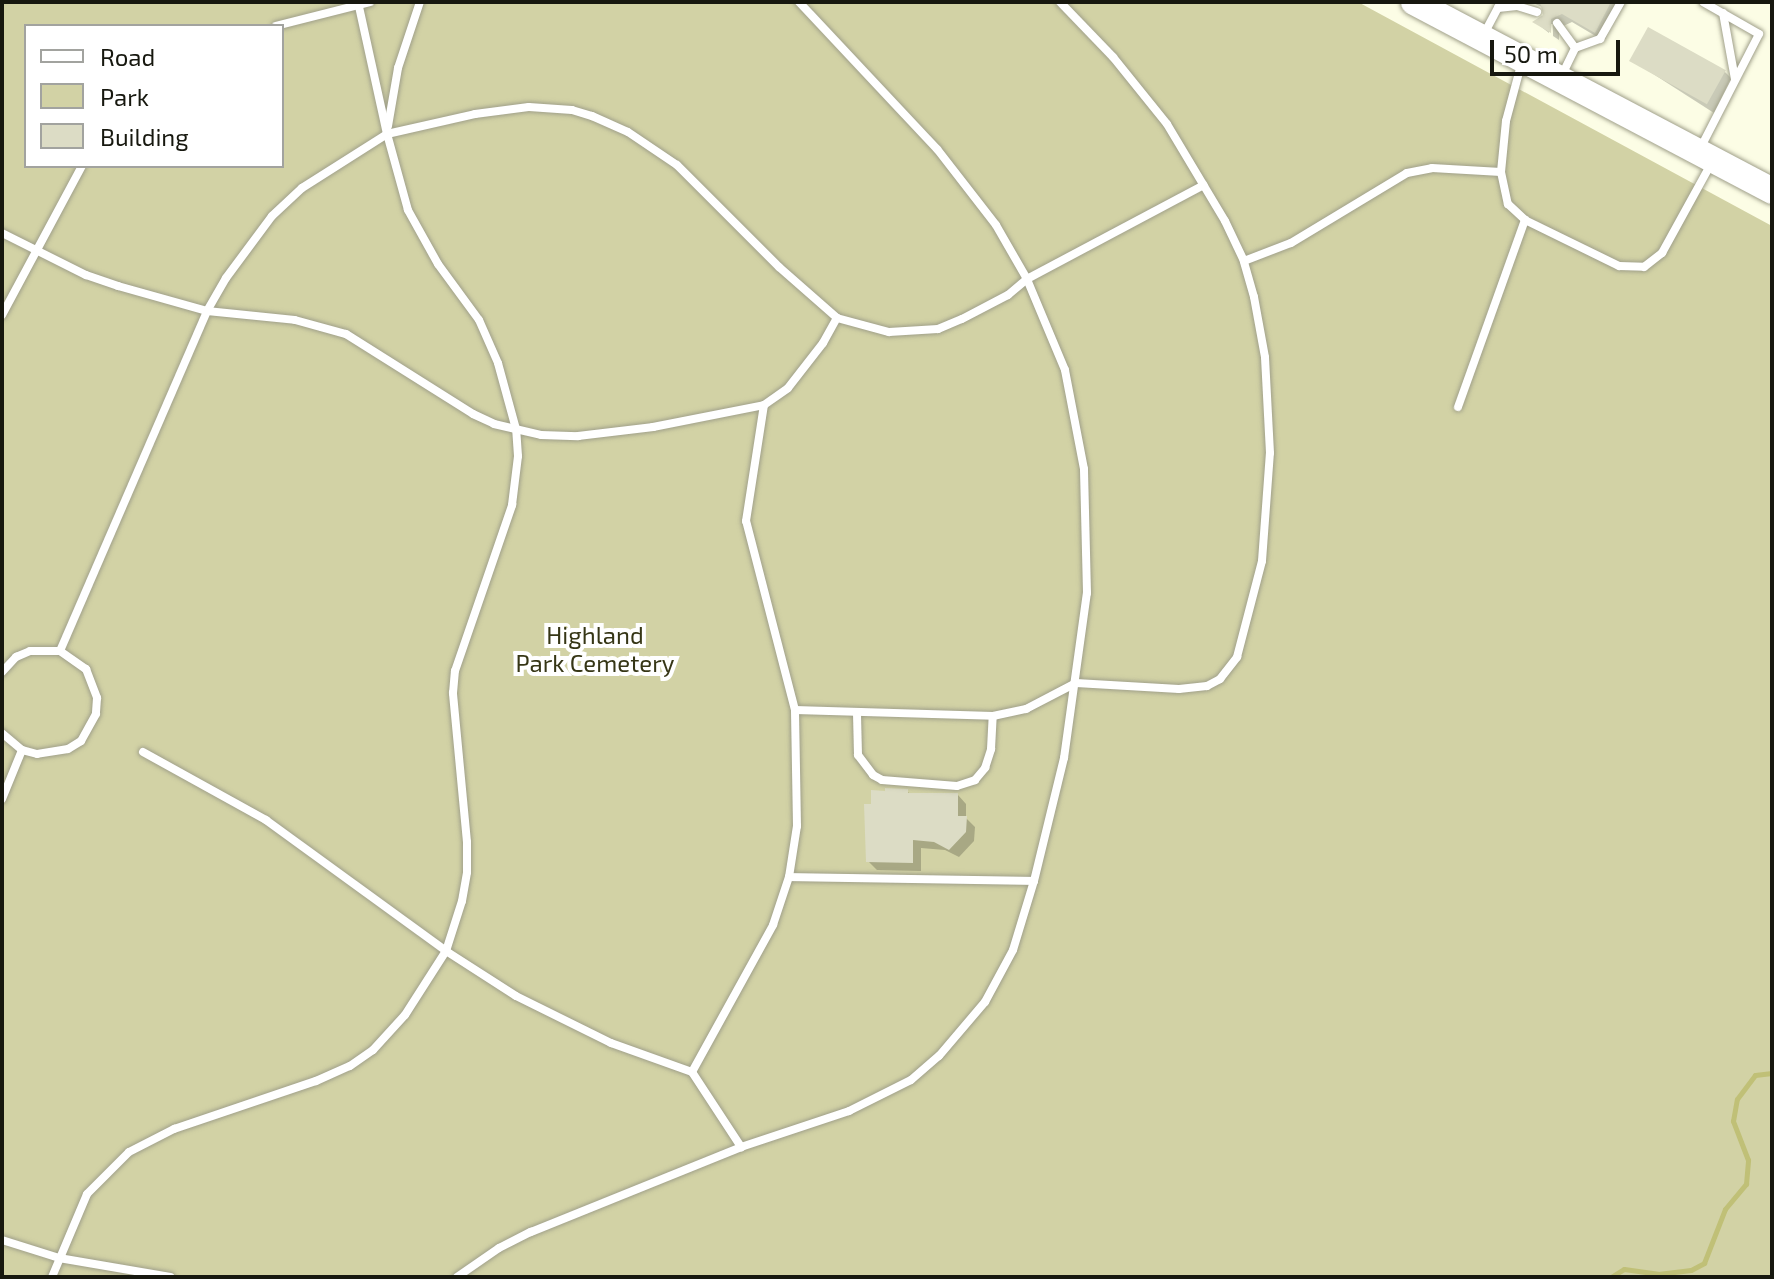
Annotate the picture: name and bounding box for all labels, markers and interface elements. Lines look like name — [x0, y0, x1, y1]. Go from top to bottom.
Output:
legend — [24, 24, 284, 168]
scale bar — [1494, 24, 1624, 74]
text: 50 m — [1504, 39, 1558, 68]
text: Road — [100, 42, 155, 71]
text: Park — [100, 82, 149, 111]
text: Building — [100, 122, 189, 151]
park label: Highland Park Cemetery — [515, 621, 675, 677]

